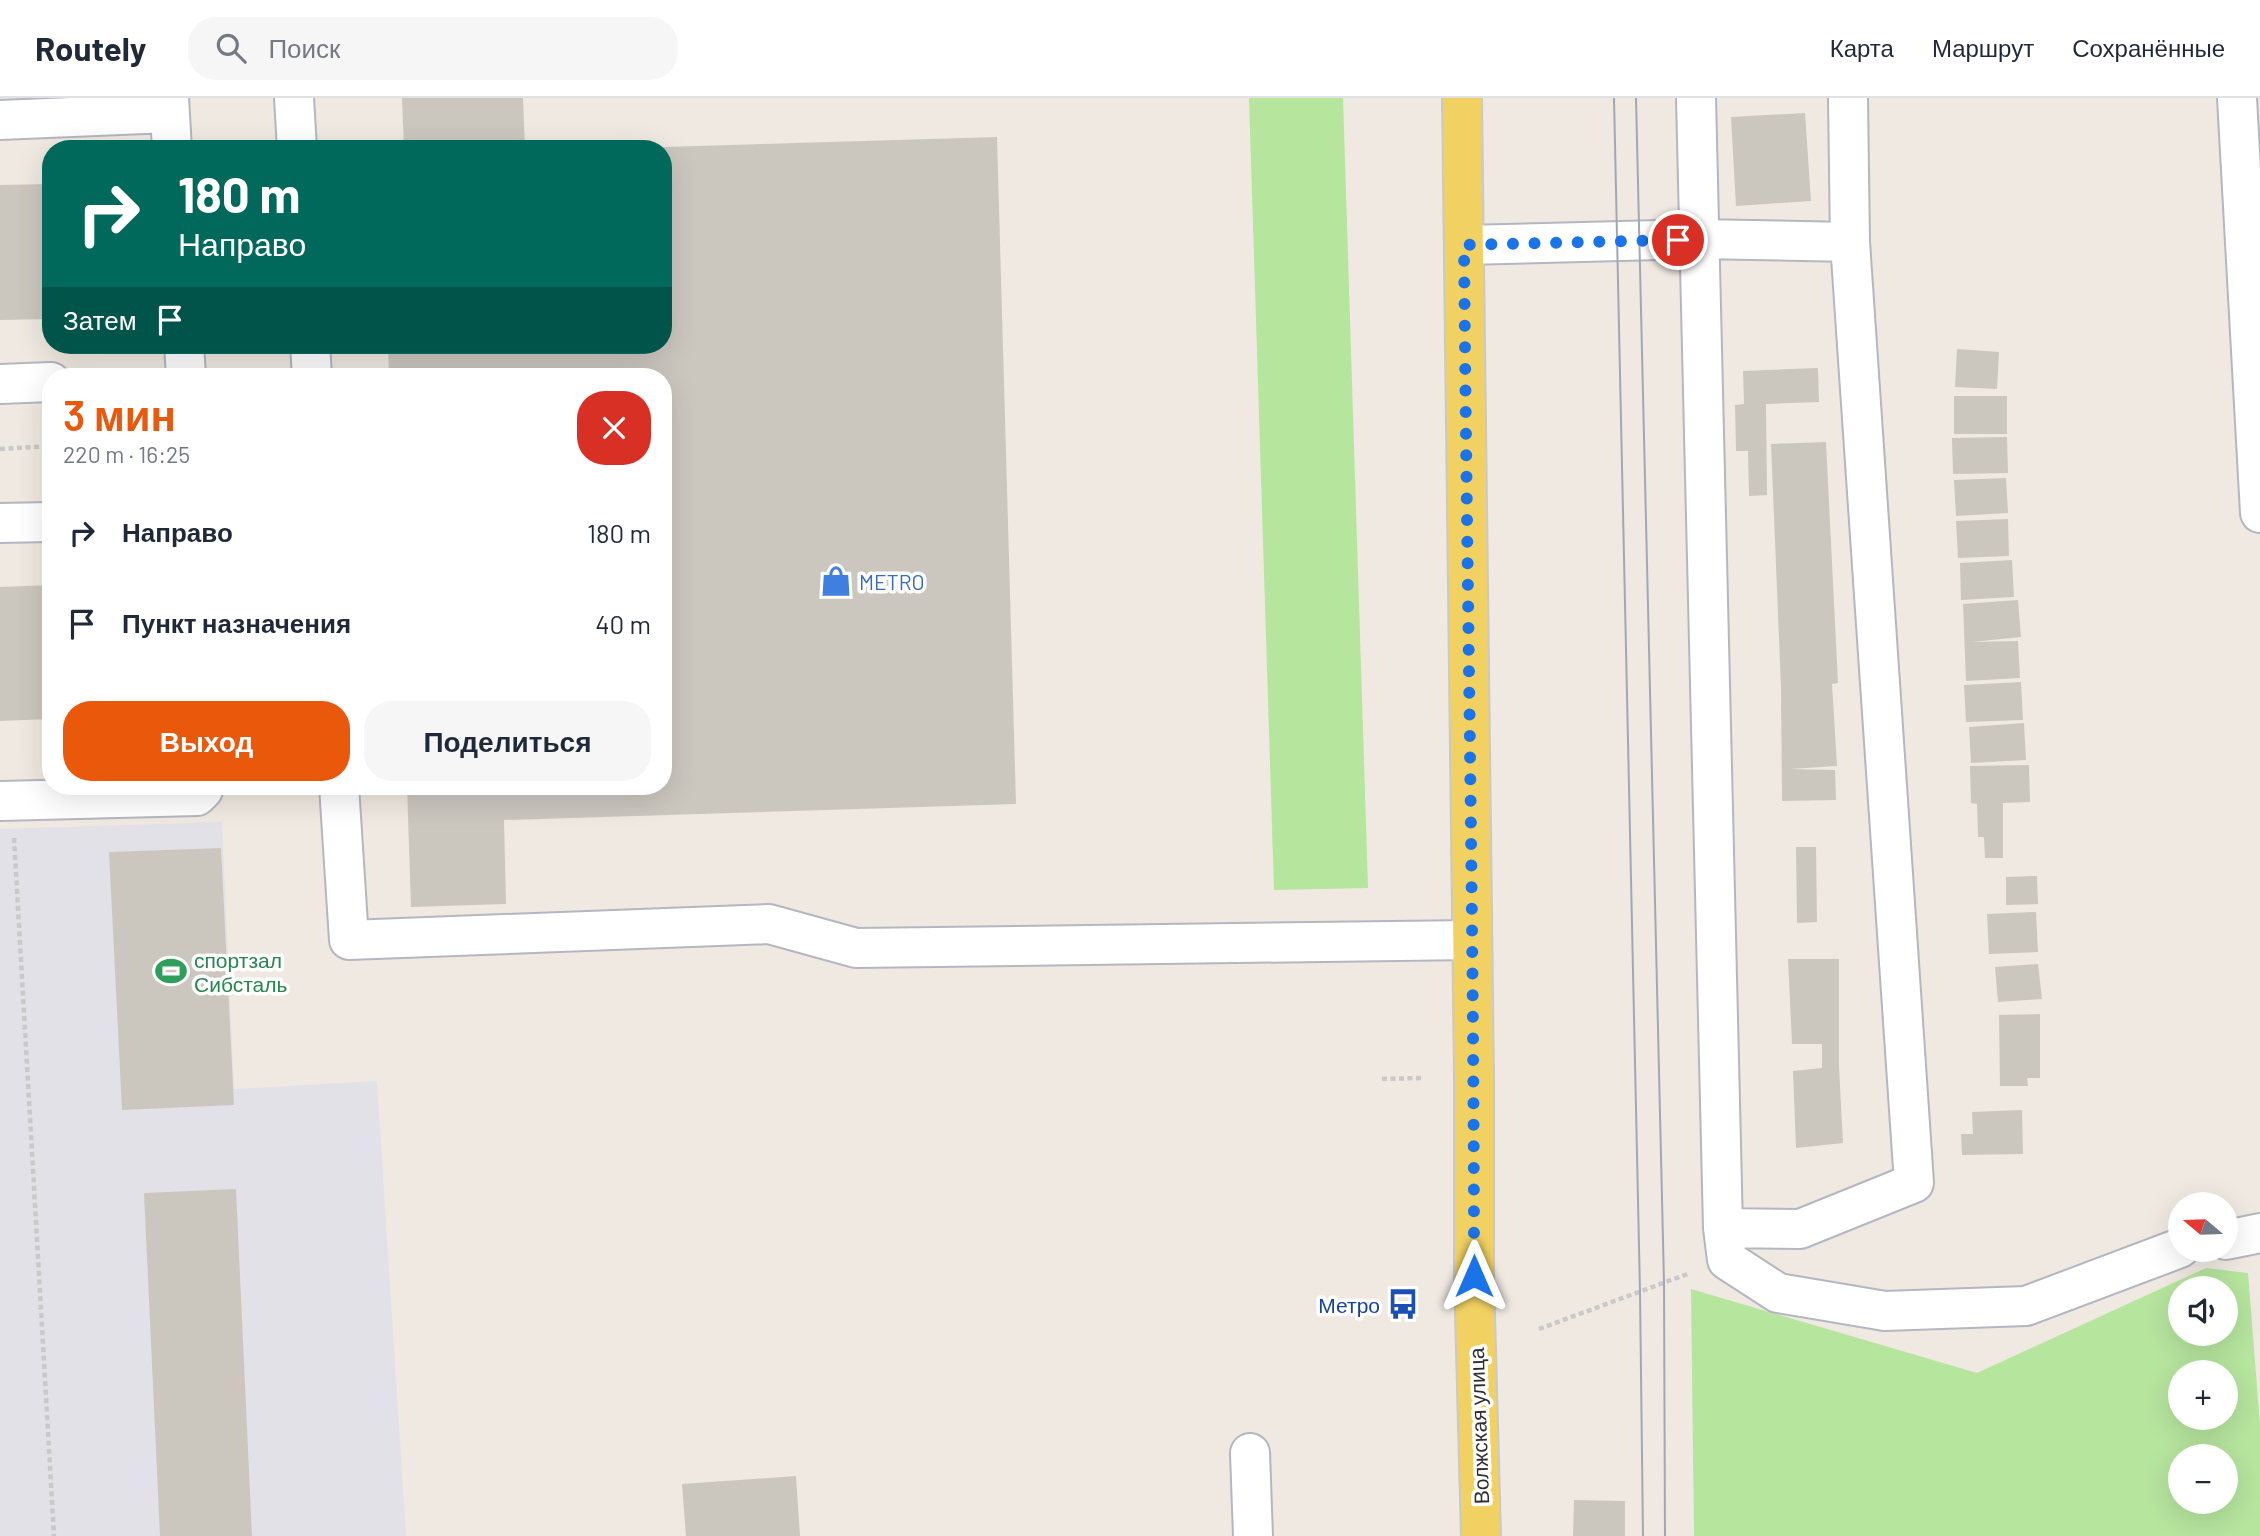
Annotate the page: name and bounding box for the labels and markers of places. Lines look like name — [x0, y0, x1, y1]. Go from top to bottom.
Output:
pin — [1648, 210, 1708, 270]
shop icon: METRO — [819, 564, 853, 598]
place label: METRO — [859, 569, 925, 594]
place label: спортзал Сибсталь — [194, 947, 288, 996]
sports icon: спортзал Сибсталь — [154, 954, 188, 988]
bus stop icon: Метро — [1386, 1287, 1420, 1321]
place label: Метро — [1318, 1292, 1380, 1317]

